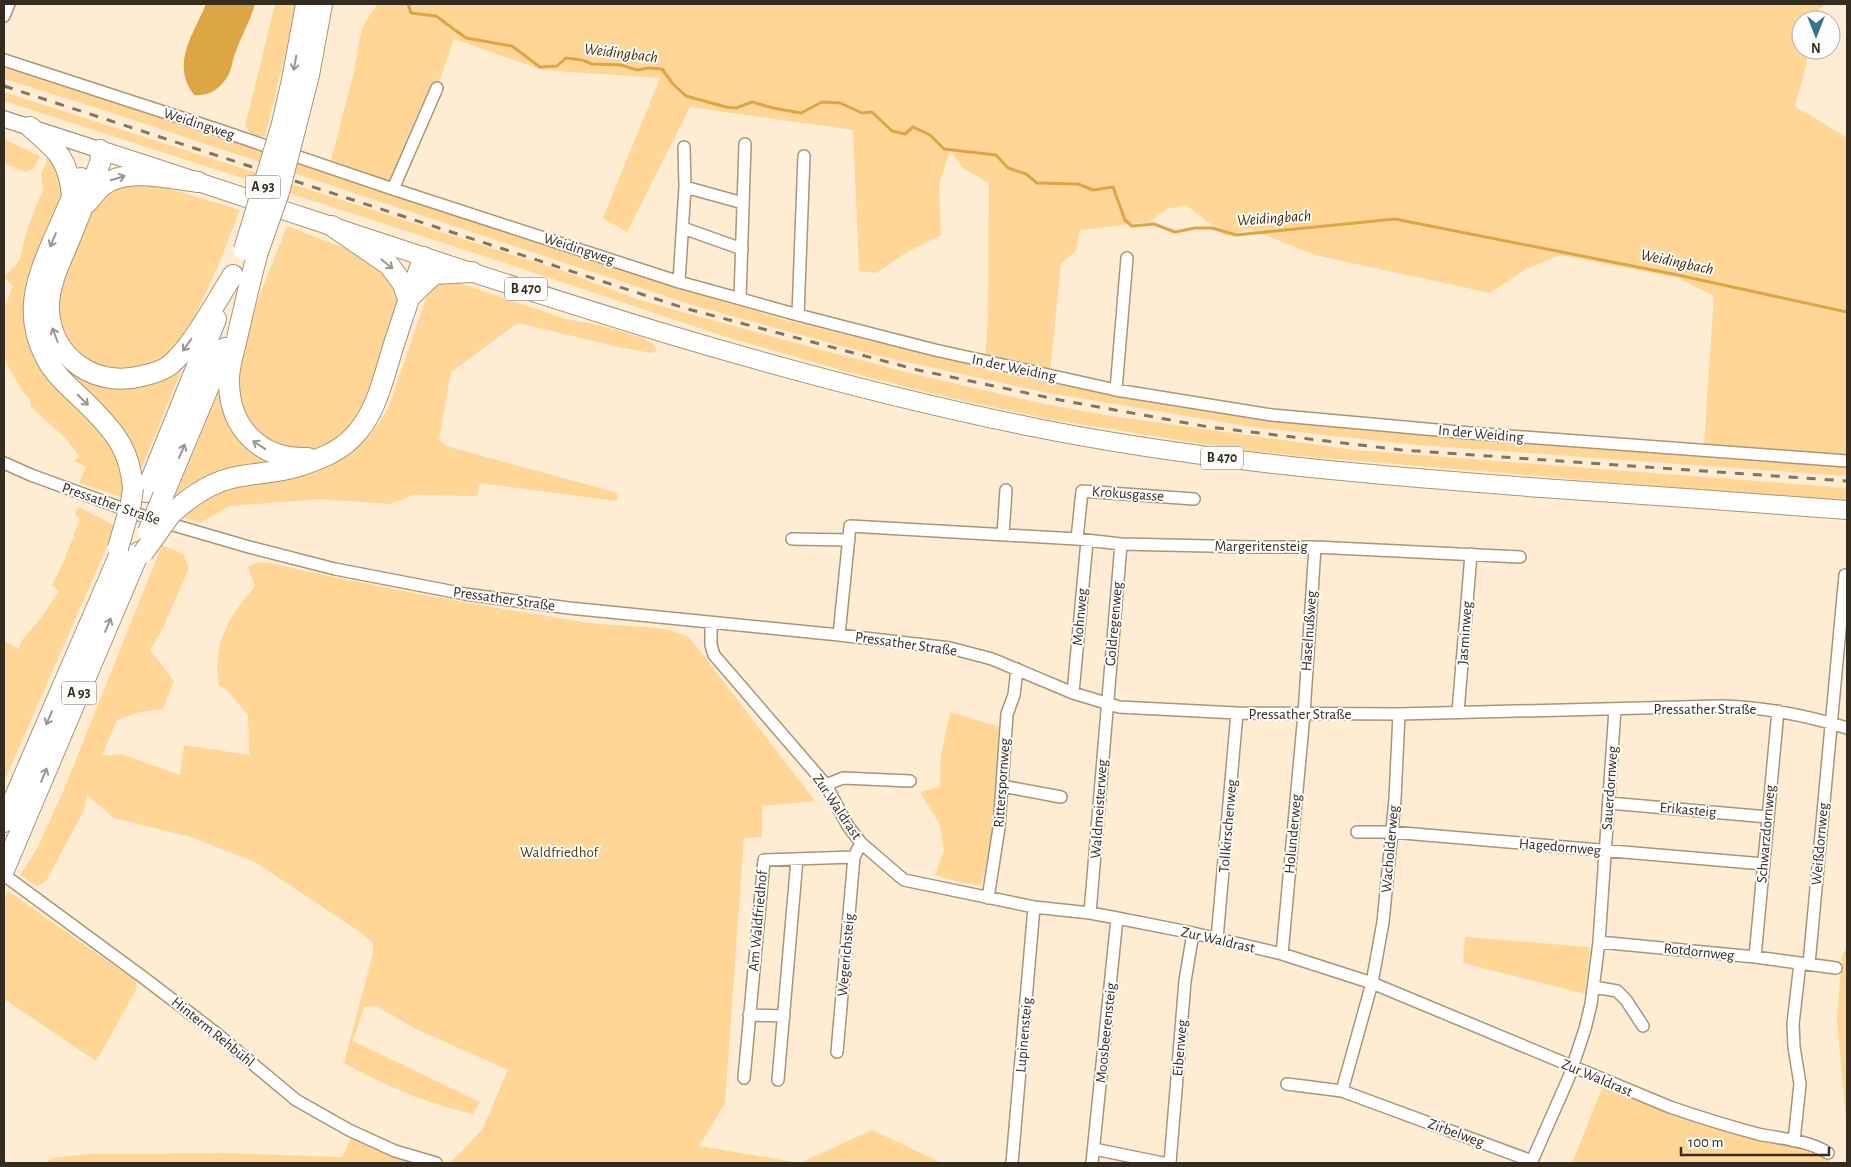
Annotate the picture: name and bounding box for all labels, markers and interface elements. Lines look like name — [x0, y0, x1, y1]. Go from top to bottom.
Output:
north arrow — [1791, 10, 1841, 60]
text: N — [1811, 40, 1821, 54]
water label: Weidingbach — [583, 41, 659, 65]
one-way arrow — [290, 55, 300, 71]
street label: Weidingweg — [162, 105, 237, 143]
one-way arrow — [110, 173, 126, 183]
road number: A 93 — [246, 176, 280, 198]
water label: Weidingbach — [1236, 207, 1312, 229]
street label: Weidingweg — [542, 230, 617, 268]
one-way arrow — [48, 232, 58, 247]
water label: Weidingbach — [1639, 246, 1715, 278]
one-way arrow — [380, 259, 393, 270]
road number: B 470 — [505, 278, 547, 300]
one-way arrow — [50, 328, 59, 343]
one-way arrow — [182, 338, 192, 352]
street label: In der Weiding — [970, 352, 1058, 384]
one-way arrow — [77, 394, 89, 406]
street label: In der Weiding — [1438, 423, 1525, 445]
one-way arrow — [253, 439, 267, 449]
one-way arrow — [178, 444, 188, 459]
road number: B 470 — [1201, 446, 1243, 469]
street label: Pressather Straße — [60, 480, 162, 528]
street label: Krokusgasse — [1091, 484, 1165, 504]
street label: Margeritensteig — [1214, 539, 1308, 554]
street label: Goldregenweg — [1103, 580, 1125, 667]
street label: Pressather Straße — [452, 584, 556, 614]
street label: Mohnweg — [1070, 587, 1090, 647]
street label: Haselnußweg — [1299, 590, 1319, 672]
street label: Jasminweg — [1455, 600, 1475, 665]
one-way arrow — [103, 618, 113, 633]
street label: Pressather Straße — [854, 629, 958, 659]
road number: A 93 — [62, 681, 96, 704]
street label: Pressather Straße — [1654, 702, 1757, 717]
street label: Pressather Straße — [1249, 707, 1352, 722]
one-way arrow — [43, 710, 53, 725]
street label: Ritterspornweg — [991, 737, 1013, 828]
street label: Sauerdornweg — [1600, 745, 1620, 831]
street label: Waldmeisterweg — [1088, 758, 1110, 859]
one-way arrow — [39, 768, 49, 783]
street label: Zur Waldrast — [810, 772, 864, 843]
street label: Tollkirschenweg — [1216, 778, 1240, 873]
street label: Schwarzdornweg — [1754, 783, 1778, 884]
street label: Holunderweg — [1282, 793, 1304, 874]
street label: Erikasteig — [1659, 800, 1718, 820]
street label: Weißdornweg — [1809, 801, 1831, 886]
street label: Wacholderweg — [1379, 804, 1401, 893]
street label: Hagedornweg — [1518, 836, 1602, 858]
park label: Waldfriedhof — [520, 845, 600, 860]
street label: Am Waldfriedhof — [746, 869, 770, 972]
street label: Wegerichsteig — [835, 912, 857, 997]
street label: Zur Waldrast — [1180, 924, 1257, 956]
street label: Rotdornweg — [1663, 941, 1736, 963]
street label: Moosbeerensteig — [1093, 981, 1119, 1084]
street label: Hinterm Rehbühl — [169, 994, 257, 1070]
street label: Lupinensteig — [1013, 996, 1035, 1073]
street label: Eibenweg — [1170, 1018, 1190, 1077]
street label: Zur Waldrast — [1559, 1056, 1635, 1100]
street label: Zirbelweg — [1426, 1116, 1487, 1150]
scale bar — [1681, 1124, 1828, 1156]
text: 100 m — [1688, 1135, 1723, 1150]

